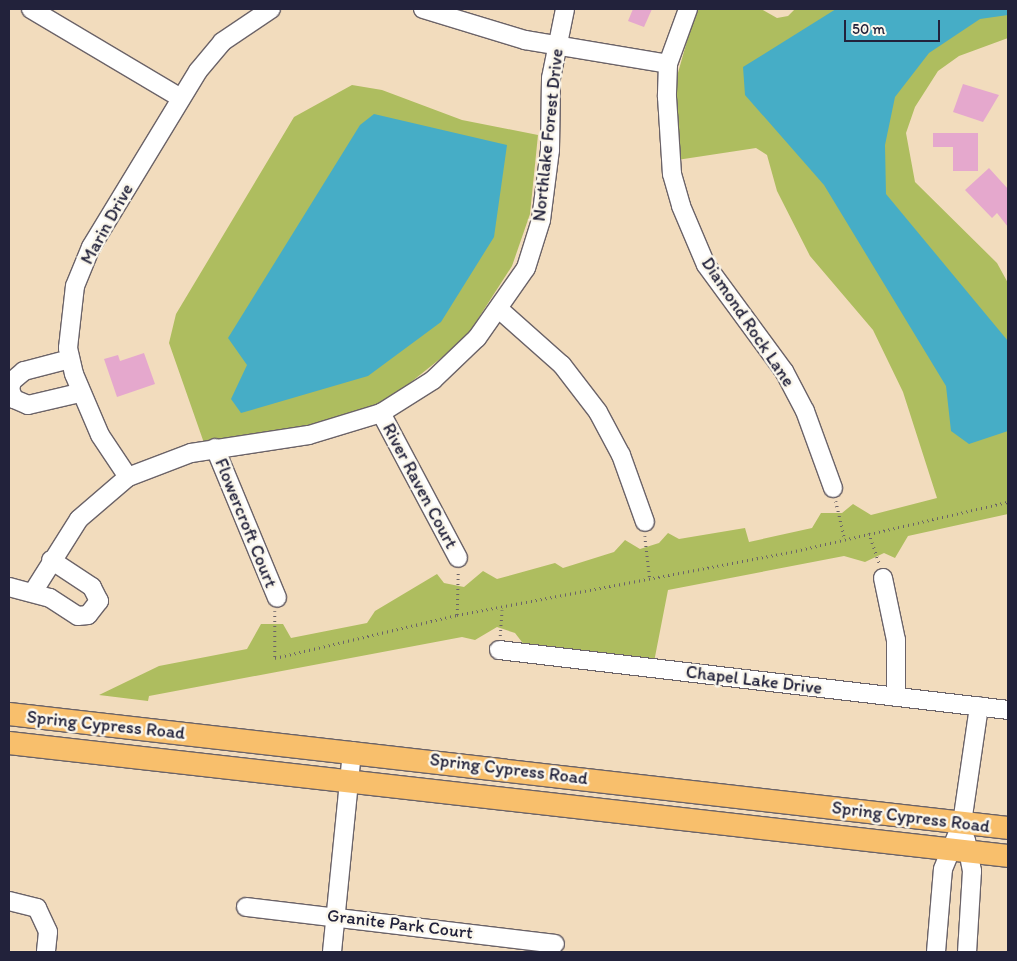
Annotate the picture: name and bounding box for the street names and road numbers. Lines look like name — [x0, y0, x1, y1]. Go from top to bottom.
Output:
street label: Northlake Forest Drive — [528, 48, 568, 222]
street label: Marin Drive — [76, 180, 138, 268]
street label: Diamond Rock Lane — [697, 253, 799, 391]
street label: River Raven Court — [378, 420, 462, 552]
street label: Flowercroft Court — [210, 455, 282, 591]
street label: Chapel Lake Drive — [684, 661, 824, 699]
street label: Spring Cypress Road — [26, 706, 186, 744]
street label: Spring Cypress Road — [429, 749, 589, 789]
street label: Spring Cypress Road — [831, 797, 991, 837]
street label: Granite Park Court — [326, 904, 474, 944]

